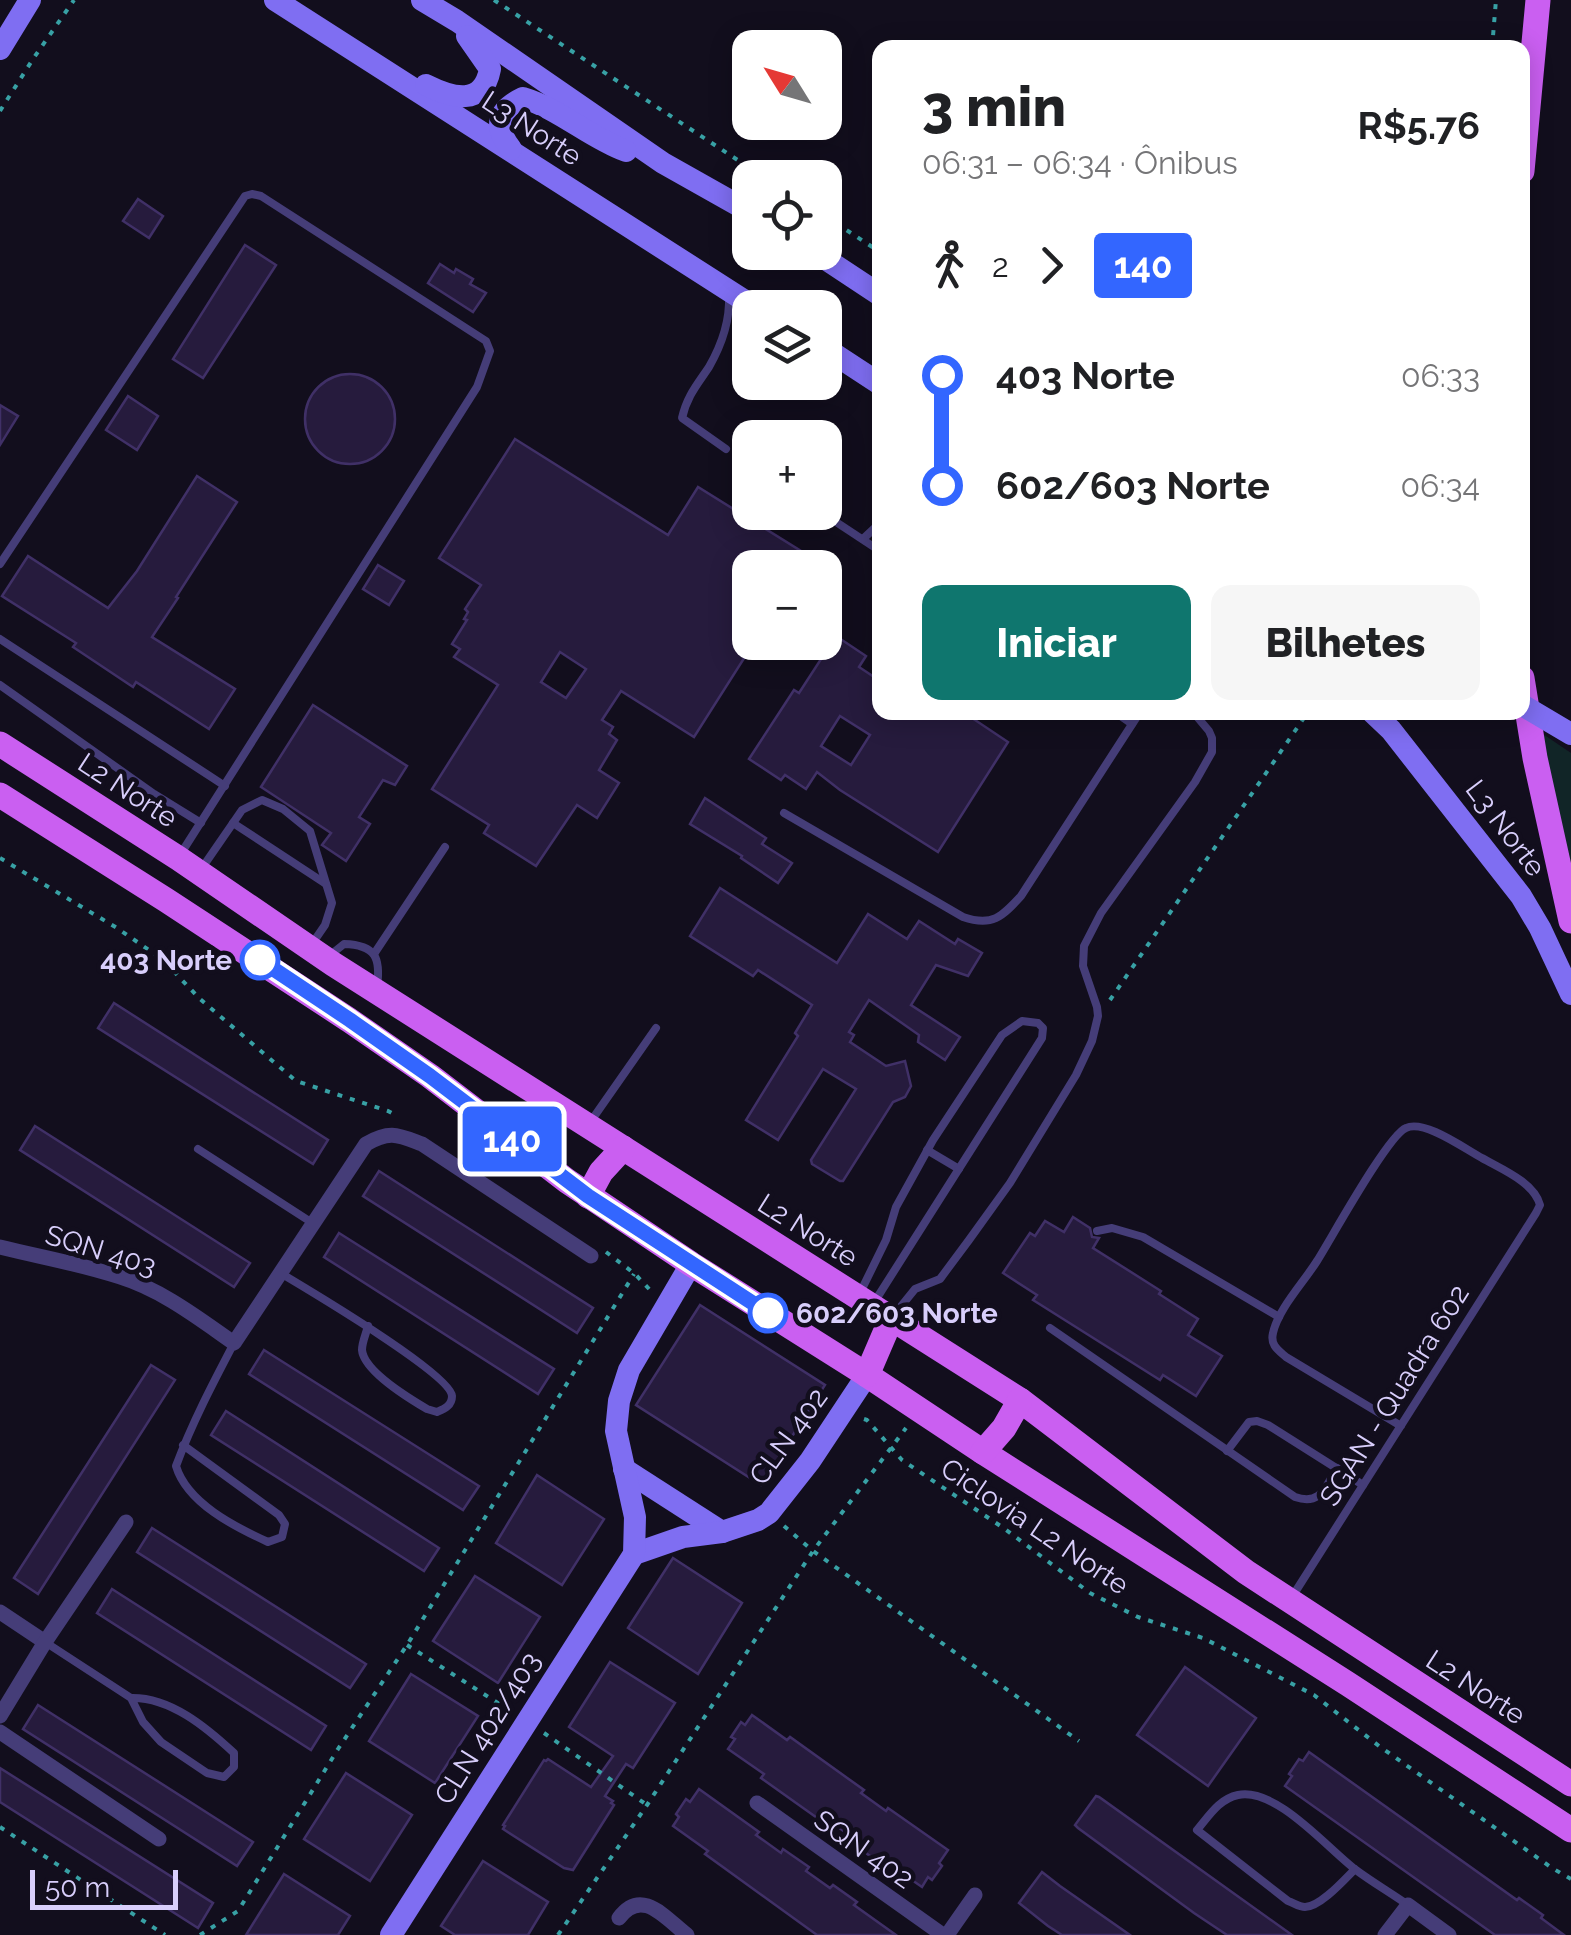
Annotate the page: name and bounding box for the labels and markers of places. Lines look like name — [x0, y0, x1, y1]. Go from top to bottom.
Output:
marker: 403 Norte — [241, 941, 279, 979]
place label: 403 Norte — [100, 944, 232, 977]
marker: 602/603 Norte — [749, 1294, 787, 1332]
place label: 602/603 Norte — [796, 1297, 998, 1330]

